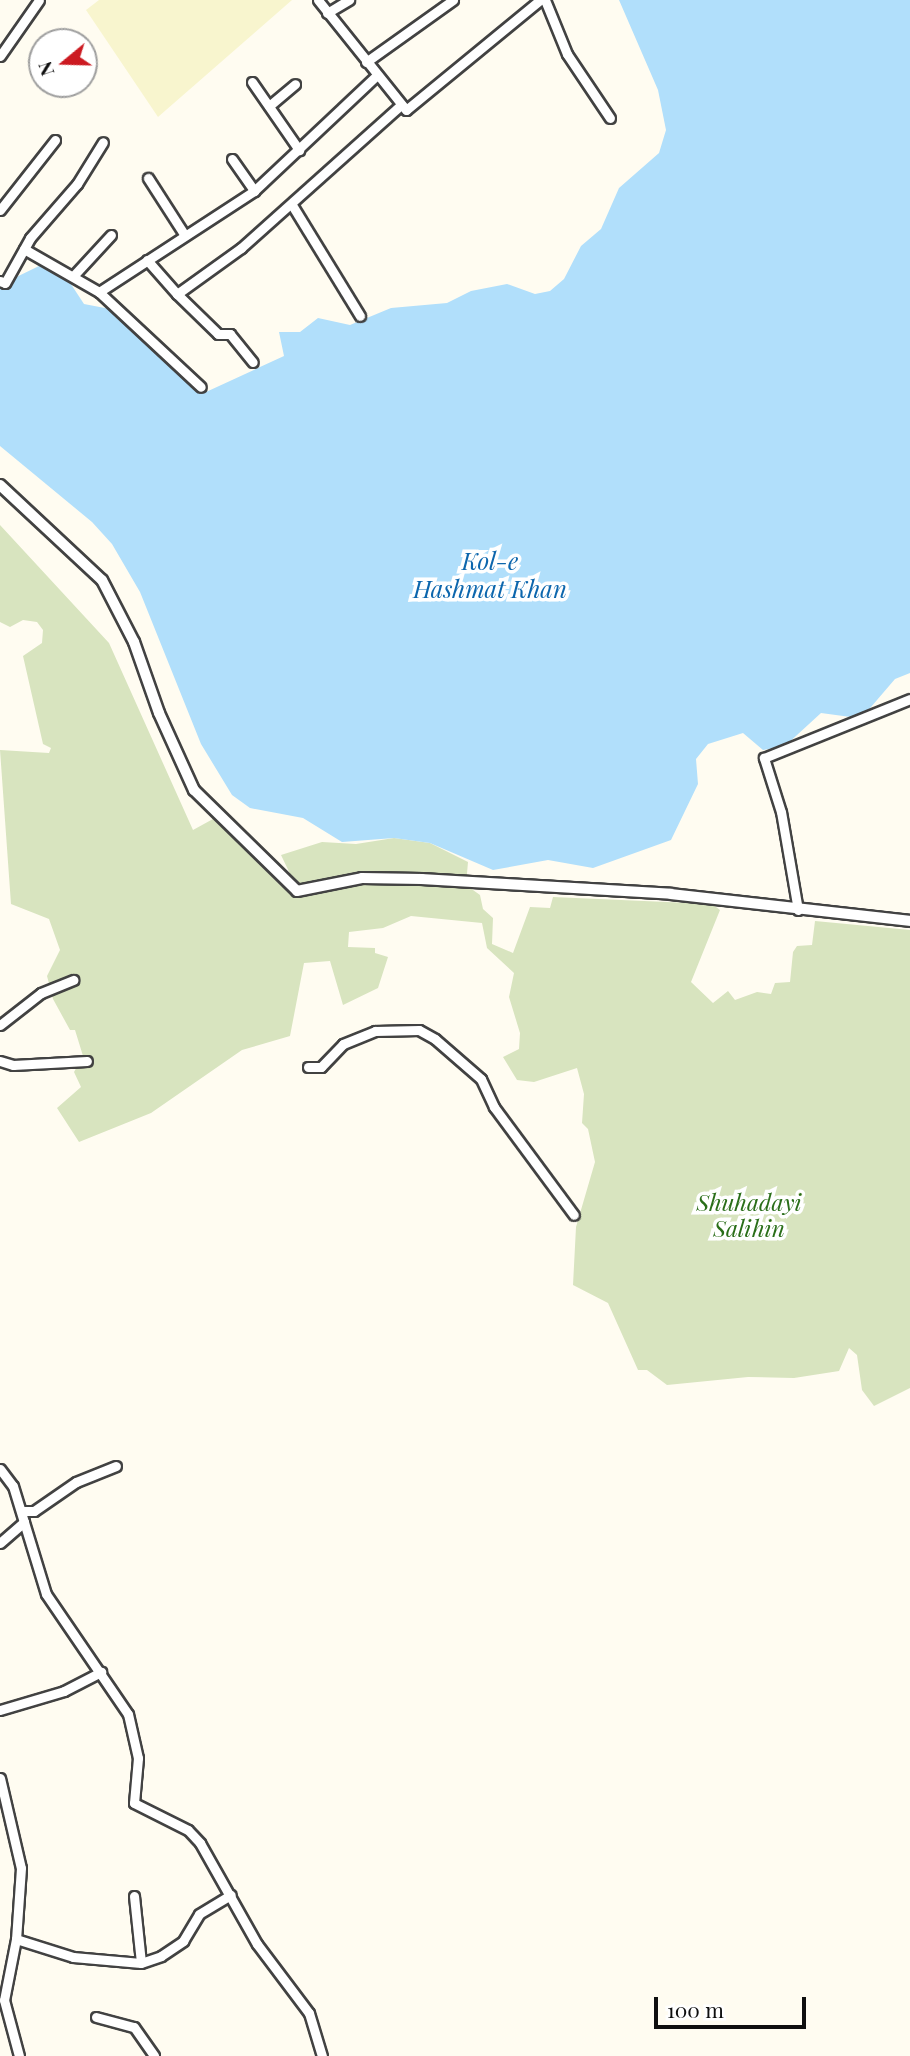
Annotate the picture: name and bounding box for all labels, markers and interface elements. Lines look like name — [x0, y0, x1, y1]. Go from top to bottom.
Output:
north arrow — [28, 28, 98, 98]
text: N — [31, 58, 60, 80]
water label: Kol-e Hashmat Khan — [413, 547, 567, 603]
park label: Shuhadayi Salihin — [697, 1188, 801, 1242]
scale bar — [658, 1982, 810, 2026]
text: 100 m — [667, 1995, 724, 2023]

